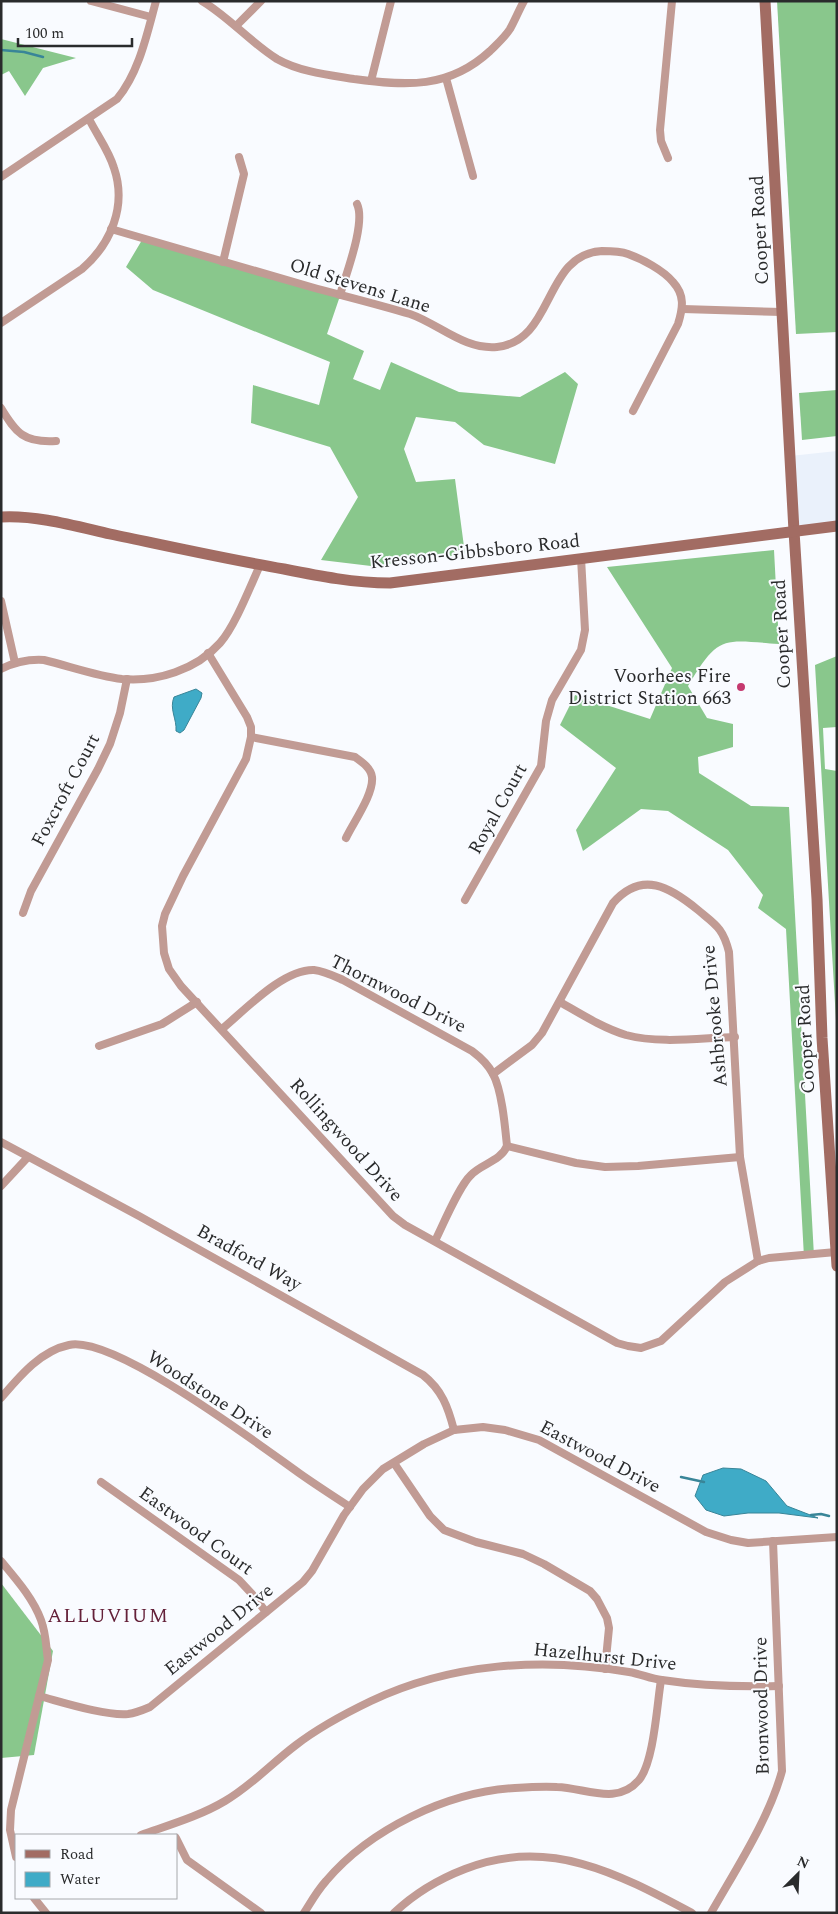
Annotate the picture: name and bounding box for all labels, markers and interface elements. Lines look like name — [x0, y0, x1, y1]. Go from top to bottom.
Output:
scale bar — [18, 15, 131, 47]
text: 100 m — [25, 22, 64, 45]
street label: Cooper Road — [743, 175, 777, 285]
street label: Old Stevens Lane — [286, 251, 434, 321]
street label: Kresson-Gibbsboro Road — [368, 527, 582, 577]
street label: Cooper Road — [765, 579, 799, 689]
place label: Voorhees Fire District Station 663 — [568, 662, 731, 713]
marker: Voorhees Fire District Station 663 — [735, 681, 747, 693]
street label: Foxcroft Court — [24, 728, 108, 852]
street label: Royal Court — [461, 758, 535, 860]
street label: Ashbrooke Drive — [694, 944, 736, 1088]
street label: Thornwood Drive — [325, 947, 471, 1041]
street label: Cooper Road — [789, 984, 823, 1094]
street label: Rollingwood Drive — [282, 1072, 410, 1208]
street label: Bradford Way — [191, 1217, 308, 1299]
street label: Woodstone Drive — [141, 1343, 279, 1447]
street label: Eastwood Drive — [534, 1413, 666, 1501]
street label: Eastwood Court — [133, 1479, 260, 1583]
street label: Eastwood Drive — [158, 1577, 280, 1683]
district label: ALLUVIUM — [47, 1601, 169, 1631]
street label: Hazelhurst Drive — [532, 1635, 678, 1679]
street label: Bronwood Drive — [746, 1637, 778, 1775]
legend — [15, 1834, 178, 1899]
text: Road — [60, 1843, 94, 1866]
north arrow — [773, 1849, 823, 1899]
text: N — [794, 1851, 813, 1874]
text: Water — [60, 1868, 100, 1891]

